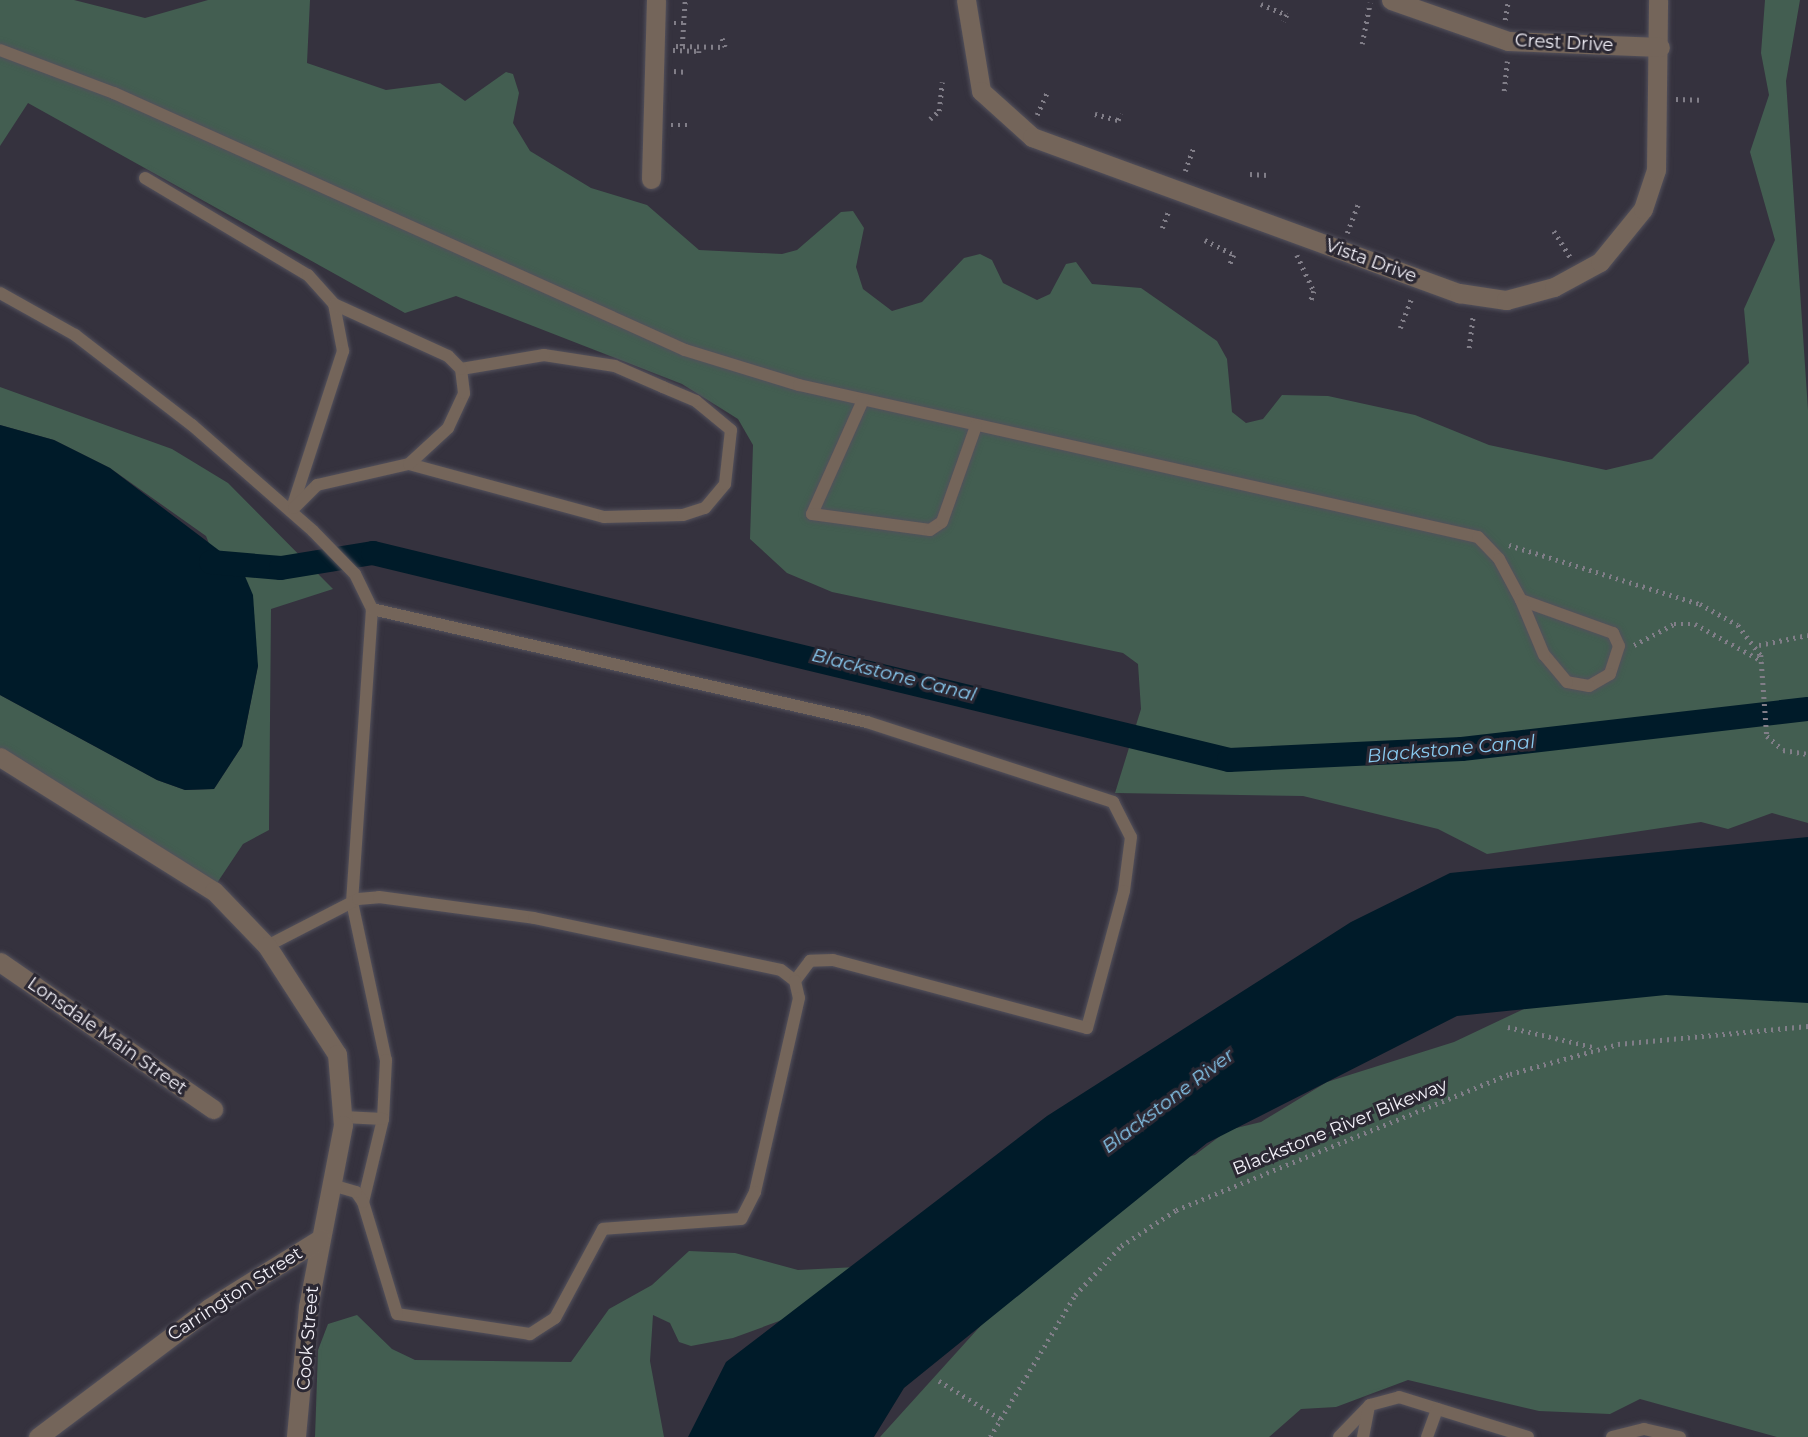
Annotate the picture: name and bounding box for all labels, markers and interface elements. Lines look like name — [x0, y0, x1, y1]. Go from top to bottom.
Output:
street label: Crest Drive — [1514, 30, 1614, 56]
street label: Vista Drive — [1323, 235, 1419, 287]
water label: Blackstone Canal — [809, 644, 979, 706]
water label: Blackstone Canal — [1366, 730, 1536, 768]
street label: Lonsdale Main Street — [23, 973, 191, 1099]
water label: Blackstone River — [1097, 1044, 1239, 1158]
street label: Blackstone River Bikeway — [1230, 1074, 1450, 1180]
street label: Carrington Street — [164, 1242, 306, 1346]
street label: Cook Street — [293, 1285, 323, 1391]

